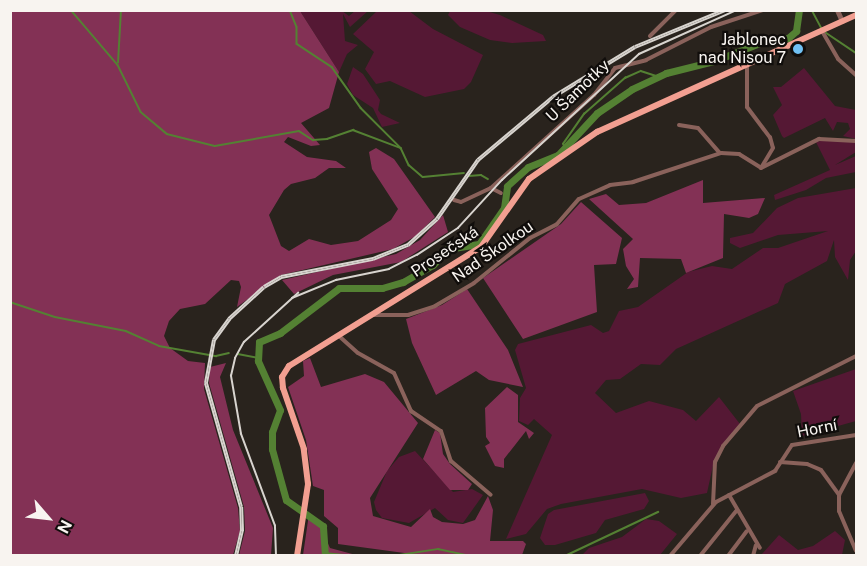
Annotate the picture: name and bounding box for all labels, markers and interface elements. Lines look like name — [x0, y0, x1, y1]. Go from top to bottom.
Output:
place label: Jablonec nad Nisou 7 — [699, 30, 786, 68]
marker: Jablonec nad Nisou 7 — [791, 42, 805, 56]
street label: U Šamotky — [542, 56, 614, 126]
street label: Nad Školkou — [449, 217, 537, 287]
street label: Prosečská — [408, 223, 482, 281]
street label: Horní — [795, 416, 839, 442]
north arrow — [18, 488, 78, 548]
text: N — [53, 517, 76, 537]

